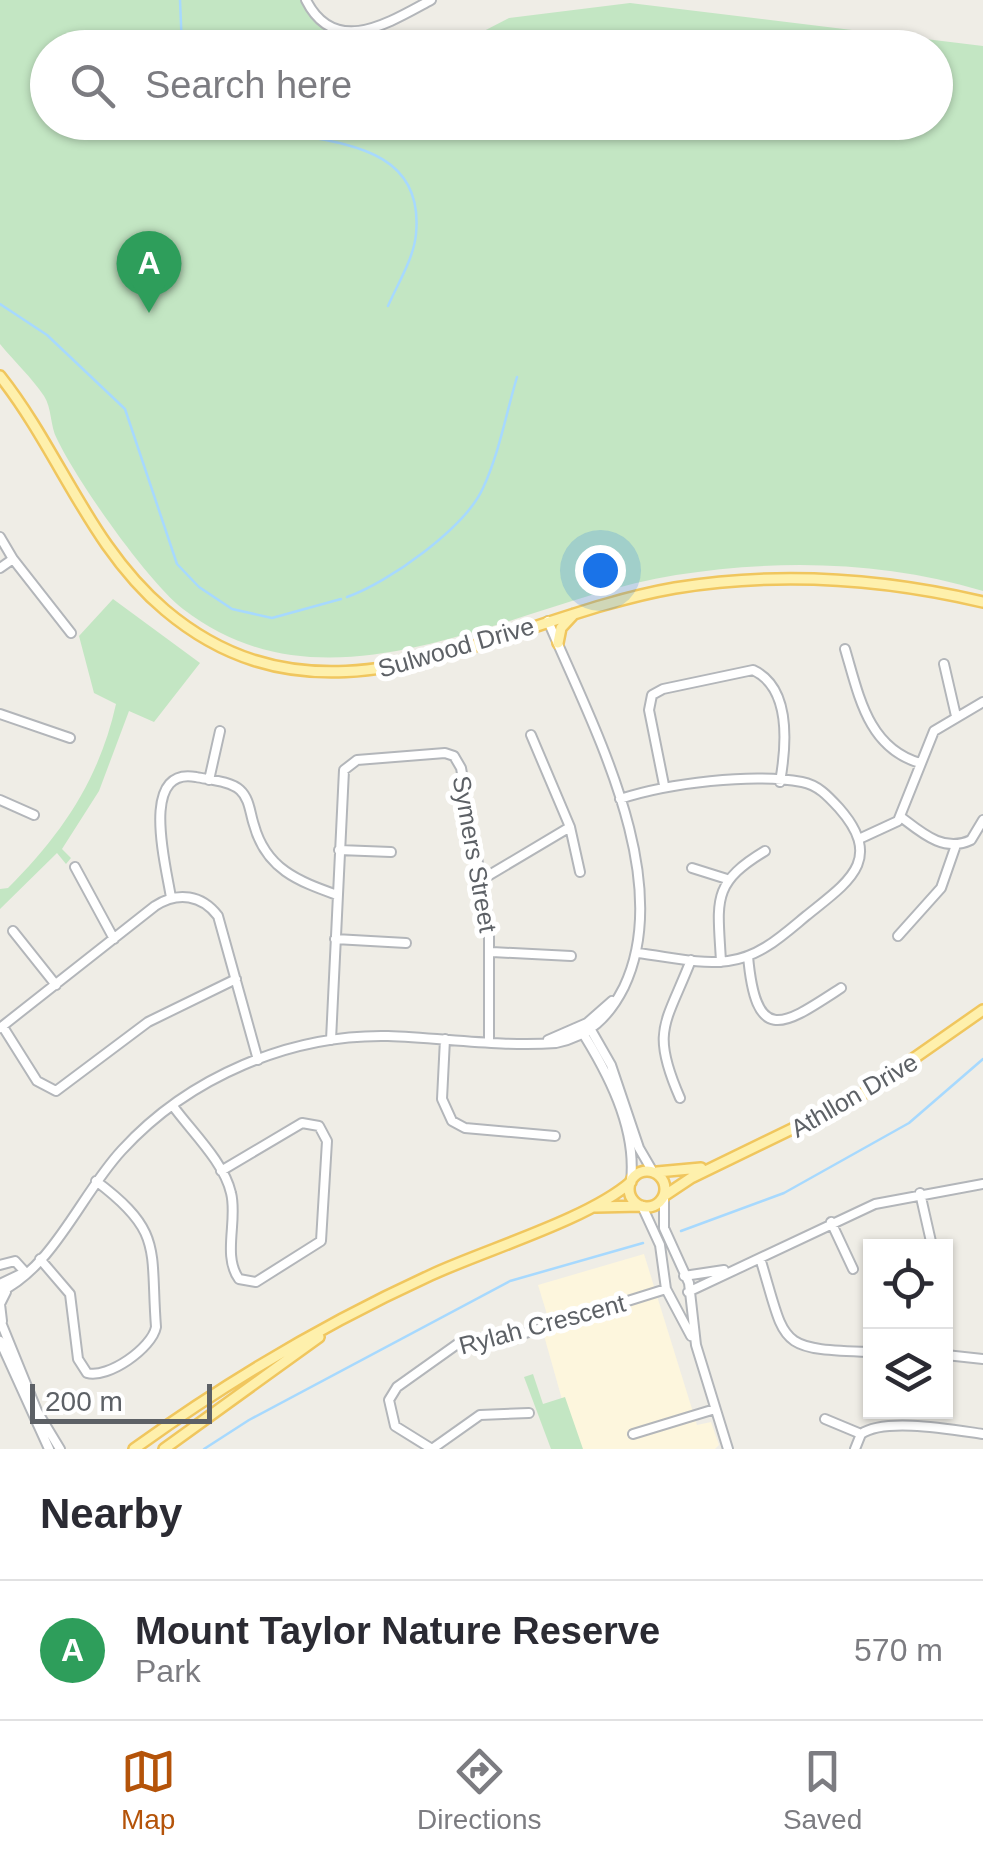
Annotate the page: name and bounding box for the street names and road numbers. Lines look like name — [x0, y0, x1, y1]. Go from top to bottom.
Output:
street label: Sulwood Drive — [375, 611, 537, 683]
street label: Symers Street — [447, 774, 503, 934]
street label: Athllon Drive — [786, 1047, 922, 1143]
street label: Rylah Crescent — [456, 1288, 628, 1360]

